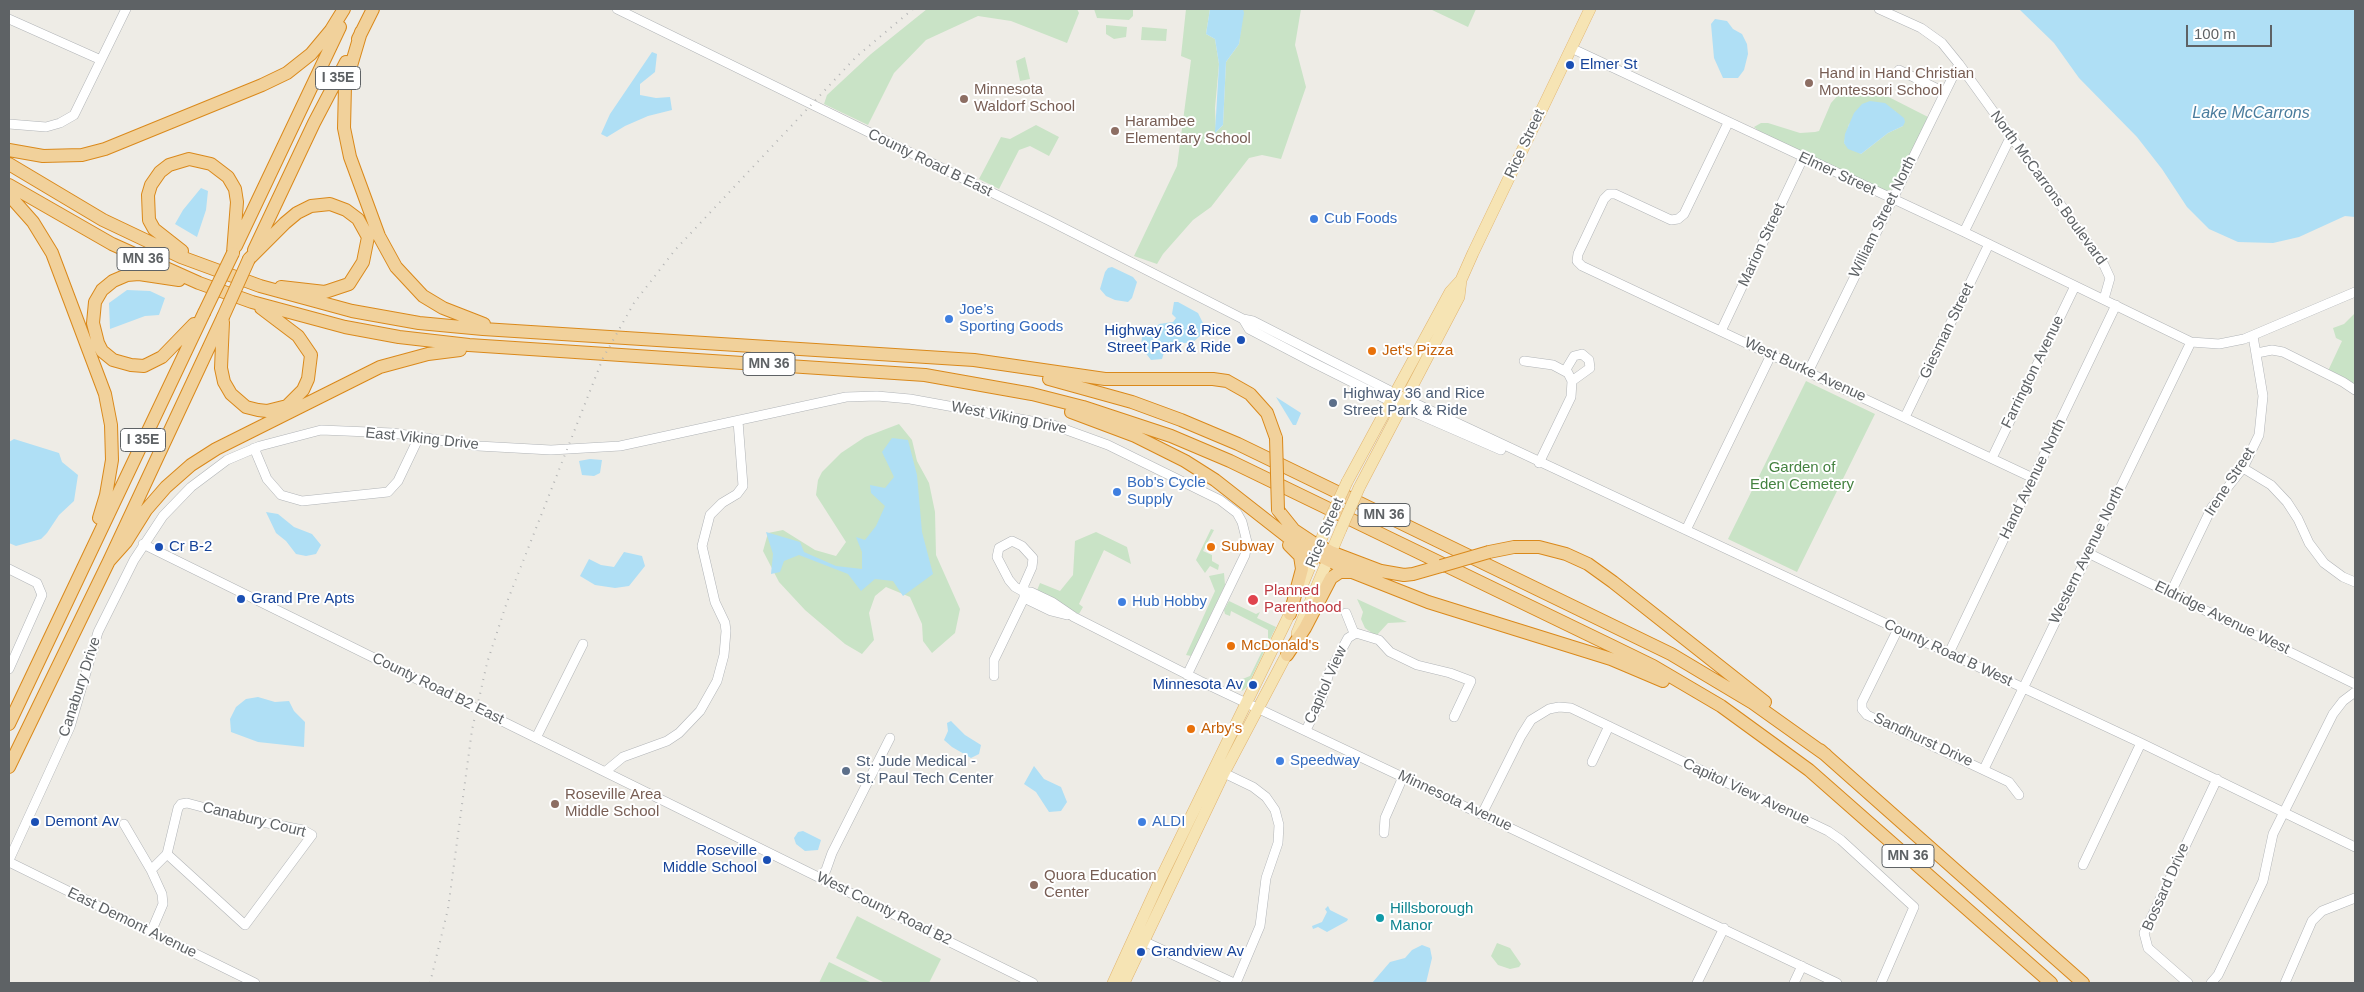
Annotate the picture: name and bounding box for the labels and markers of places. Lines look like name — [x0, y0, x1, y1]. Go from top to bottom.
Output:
place label: Elmer St — [1580, 56, 1638, 74]
marker: Elmer St — [1564, 59, 1576, 71]
place label: Hand in Hand Christian Montessori School — [1819, 65, 1974, 100]
marker: Hand in Hand Christian Montessori School — [1803, 77, 1815, 89]
place label: Minnesota Waldorf School — [974, 81, 1075, 116]
marker: Minnesota Waldorf School — [958, 93, 970, 105]
place label: Harambee Elementary School — [1125, 113, 1251, 148]
marker: Harambee Elementary School — [1109, 125, 1121, 137]
place label: Cub Foods — [1324, 210, 1397, 228]
marker: Cub Foods — [1308, 213, 1320, 225]
place label: Joe’s Sporting Goods — [959, 301, 1063, 336]
marker: Joe’s Sporting Goods — [943, 313, 955, 325]
place label: Highway 36 & Rice Street Park & Ride — [1104, 322, 1231, 357]
marker: Highway 36 & Rice Street Park & Ride — [1235, 334, 1247, 346]
place label: Jet's Pizza — [1382, 342, 1453, 360]
marker: Jet's Pizza — [1366, 345, 1378, 357]
place label: Highway 36 and Rice Street Park & Ride — [1343, 385, 1485, 420]
marker: Highway 36 and Rice Street Park & Ride — [1327, 397, 1339, 409]
place label: Bob's Cycle Supply — [1127, 474, 1206, 509]
marker: Bob's Cycle Supply — [1111, 486, 1123, 498]
place label: Cr B-2 — [169, 538, 212, 556]
place label: Subway — [1221, 538, 1274, 556]
marker: Cr B-2 — [153, 541, 165, 553]
marker: Subway — [1205, 541, 1217, 553]
place label: Planned Parenthood — [1264, 582, 1342, 617]
place label: Grand Pre Apts — [251, 590, 354, 608]
marker: Grand Pre Apts — [235, 593, 247, 605]
place label: Hub Hobby — [1132, 593, 1207, 611]
marker: Planned Parenthood — [1246, 593, 1260, 607]
marker: Hub Hobby — [1116, 596, 1128, 608]
place label: McDonald's — [1241, 637, 1319, 655]
marker: McDonald's — [1225, 640, 1237, 652]
place label: Minnesota Av — [1152, 676, 1243, 694]
marker: Minnesota Av — [1247, 679, 1259, 691]
place label: Arby's — [1201, 720, 1242, 738]
marker: Arby's — [1185, 723, 1197, 735]
place label: Speedway — [1290, 752, 1360, 770]
place label: St. Jude Medical - St. Paul Tech Center — [856, 753, 994, 788]
marker: Speedway — [1274, 755, 1286, 767]
marker: St. Jude Medical - St. Paul Tech Center — [840, 765, 852, 777]
place label: Roseville Area Middle School — [565, 786, 662, 821]
marker: Roseville Area Middle School — [549, 798, 561, 810]
place label: Demont Av — [45, 813, 119, 831]
place label: ALDI — [1152, 813, 1185, 831]
marker: Demont Av — [29, 816, 41, 828]
marker: ALDI — [1136, 816, 1148, 828]
place label: Roseville Middle School — [663, 842, 757, 877]
marker: Roseville Middle School — [761, 854, 773, 866]
place label: Quora Education Center — [1044, 867, 1157, 902]
marker: Quora Education Center — [1028, 879, 1040, 891]
place label: Hillsborough Manor — [1390, 900, 1473, 935]
marker: Hillsborough Manor — [1374, 912, 1386, 924]
place label: Grandview Av — [1151, 943, 1244, 961]
marker: Grandview Av — [1135, 946, 1147, 958]

